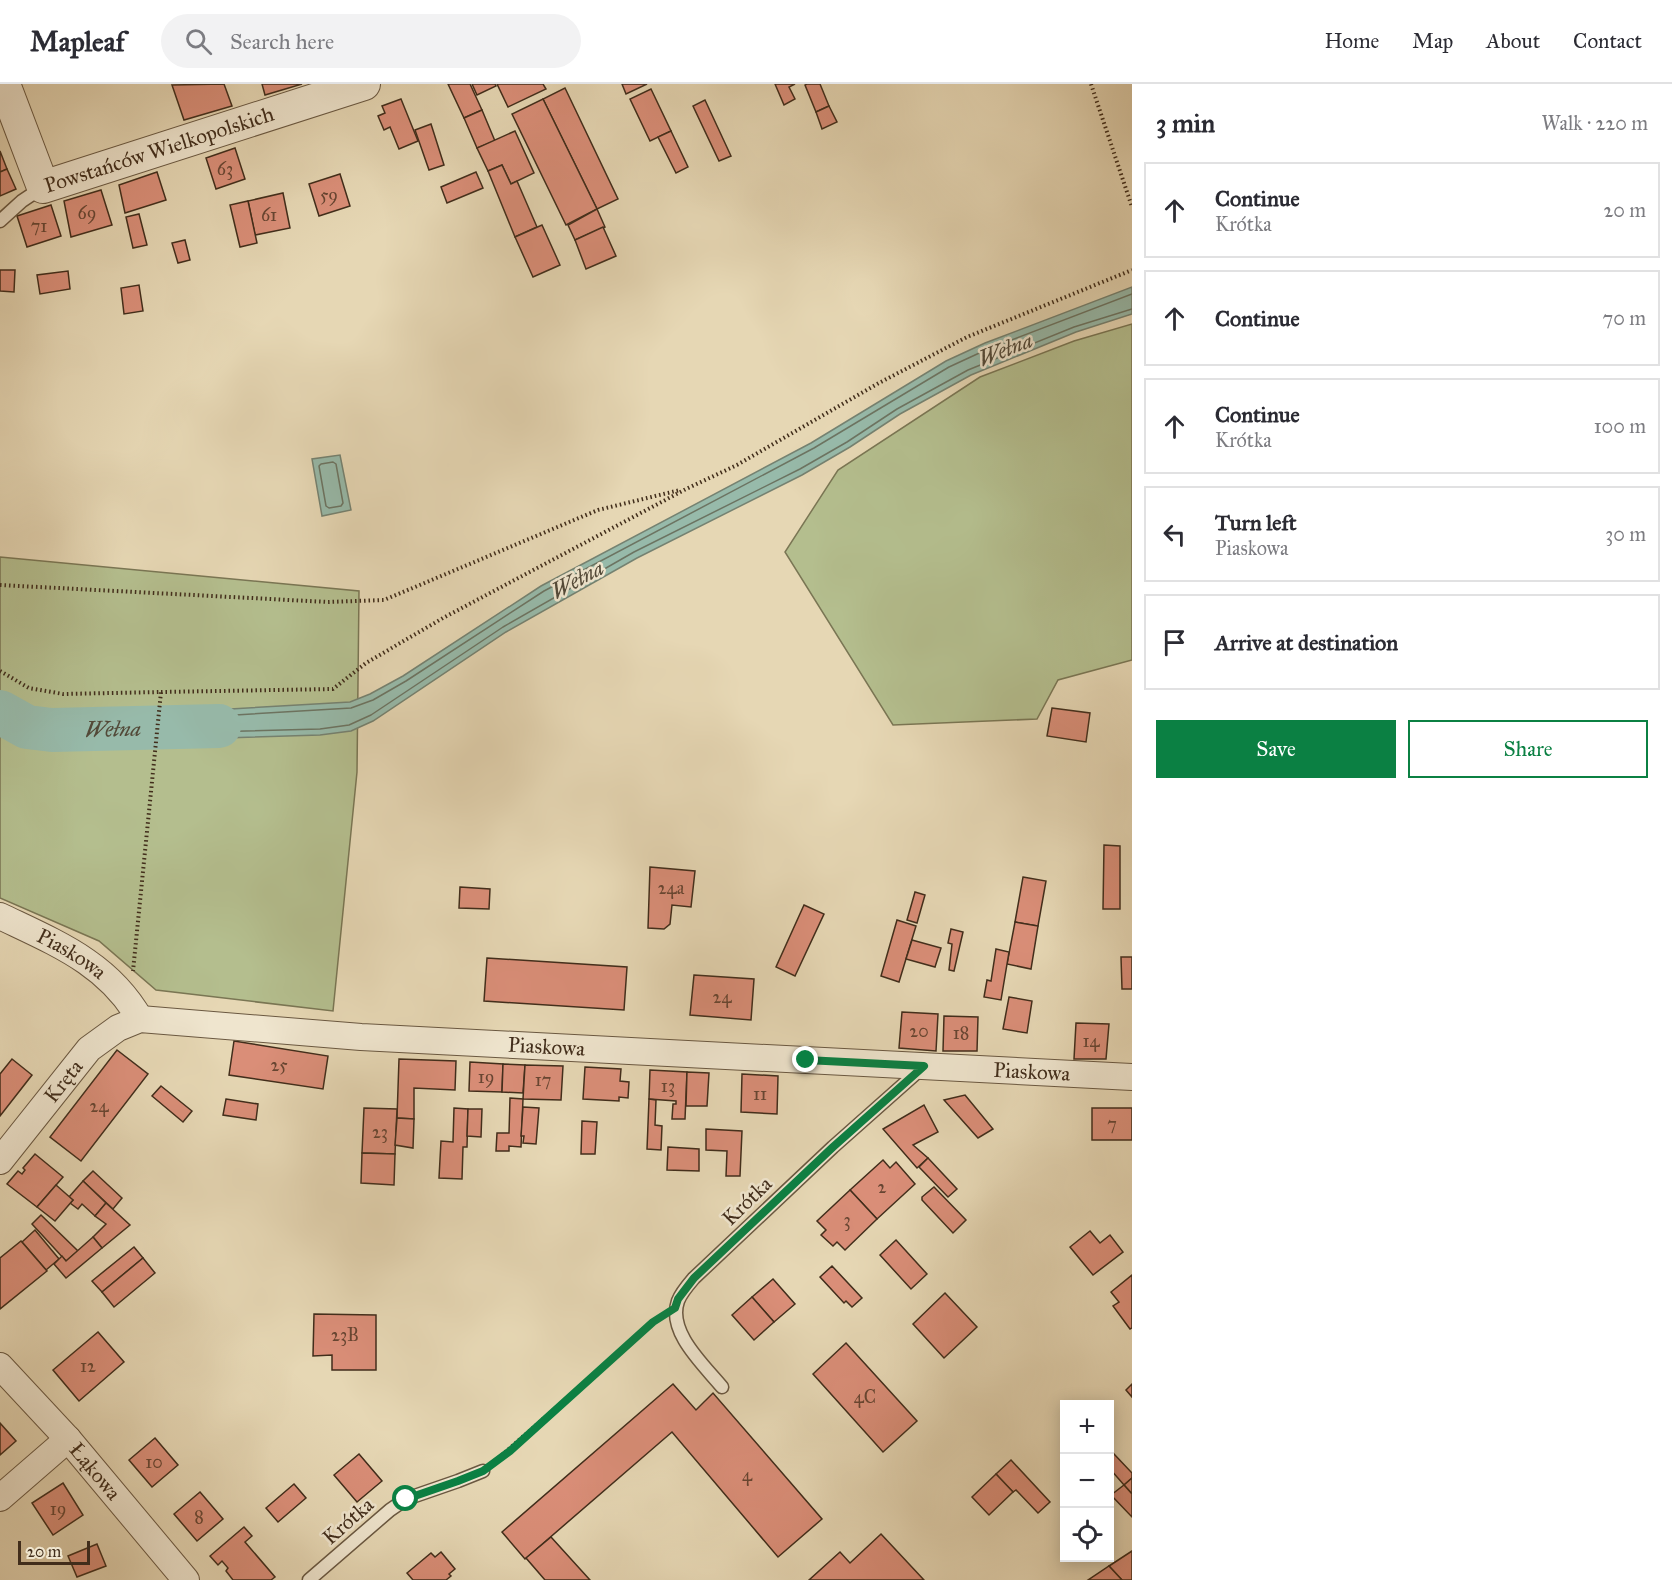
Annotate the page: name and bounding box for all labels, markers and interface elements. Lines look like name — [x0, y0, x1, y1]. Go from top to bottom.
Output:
search box — [161, 14, 581, 68]
text: Mapleaf — [30, 24, 125, 59]
icon: search — [182, 25, 215, 58]
text: Search here — [230, 28, 334, 55]
text: Home — [1324, 28, 1379, 54]
text: Map — [1412, 28, 1453, 54]
text: About — [1486, 28, 1540, 54]
text: Contact — [1573, 28, 1642, 54]
street label: Powstańców Wielkopolskich — [41, 101, 278, 199]
text: 3 min — [1156, 107, 1215, 139]
text: Walk · 220 m — [1541, 111, 1648, 135]
house number: 63 — [217, 158, 233, 180]
house number: 59 — [320, 184, 338, 206]
text: Continue — [1215, 185, 1300, 212]
icon: ahead — [1158, 194, 1191, 227]
text: 20 m — [1603, 198, 1646, 222]
house number: 69 — [78, 202, 96, 224]
house number: 61 — [261, 204, 277, 226]
text: Krótka — [1215, 212, 1272, 236]
house number: 71 — [31, 215, 47, 237]
icon: ahead — [1158, 302, 1191, 335]
text: Continue — [1215, 305, 1300, 332]
text: 70 m — [1603, 306, 1646, 330]
water label: Wełna — [974, 326, 1036, 373]
text: Continue — [1215, 401, 1300, 428]
icon: ahead — [1158, 410, 1191, 443]
text: 100 m — [1594, 414, 1646, 438]
text: Krótka — [1215, 428, 1272, 452]
text: Turn left — [1215, 509, 1297, 536]
icon: left — [1158, 518, 1191, 551]
text: 30 m — [1605, 522, 1646, 546]
text: Piaskowa — [1215, 536, 1288, 560]
water label: Wełna — [546, 554, 608, 605]
icon: arrive — [1158, 626, 1191, 659]
text: Arrive at destination — [1215, 629, 1398, 656]
water label: Wełna — [84, 715, 141, 743]
button: Save — [1156, 720, 1396, 778]
button: Share — [1408, 720, 1648, 778]
house number: 24a — [658, 877, 685, 899]
street label: Piaskowa — [33, 923, 112, 985]
house number: 24 — [713, 986, 732, 1008]
house number: 20 — [909, 1020, 929, 1042]
house number: 18 — [953, 1022, 969, 1044]
house number: 14 — [1082, 1030, 1101, 1052]
street label: Piaskowa — [507, 1032, 586, 1062]
route end — [792, 1046, 818, 1072]
street label: Kręta — [38, 1054, 89, 1108]
house number: 25 — [270, 1054, 288, 1076]
street label: Piaskowa — [993, 1057, 1071, 1087]
house number: 19 — [478, 1066, 494, 1088]
house number: 17 — [535, 1069, 551, 1091]
house number: 13 — [661, 1075, 675, 1097]
house number: 11 — [753, 1083, 767, 1105]
house number: 24 — [90, 1095, 109, 1117]
house number: 7 — [1107, 1113, 1117, 1135]
house number: 23 — [372, 1121, 388, 1143]
street label: Krótka — [717, 1171, 778, 1231]
house number: 2 — [878, 1176, 887, 1198]
house number: 3 — [843, 1209, 851, 1231]
house number: 23B — [331, 1324, 359, 1346]
house number: 12 — [80, 1355, 96, 1377]
house number: 4C — [854, 1386, 876, 1408]
map controls — [1060, 1400, 1114, 1562]
button: + — [1060, 1400, 1114, 1454]
street label: Łąkowa — [64, 1437, 127, 1506]
house number: 10 — [145, 1451, 163, 1473]
button: − — [1060, 1454, 1114, 1508]
house number: 4 — [742, 1464, 753, 1486]
route start — [392, 1485, 418, 1511]
street label: Krótka — [317, 1492, 379, 1550]
house number: 19 — [50, 1498, 66, 1520]
house number: 8 — [194, 1506, 204, 1528]
button: locate — [1060, 1508, 1114, 1562]
scale bar — [18, 1538, 90, 1566]
text: 20 m — [27, 1542, 61, 1561]

